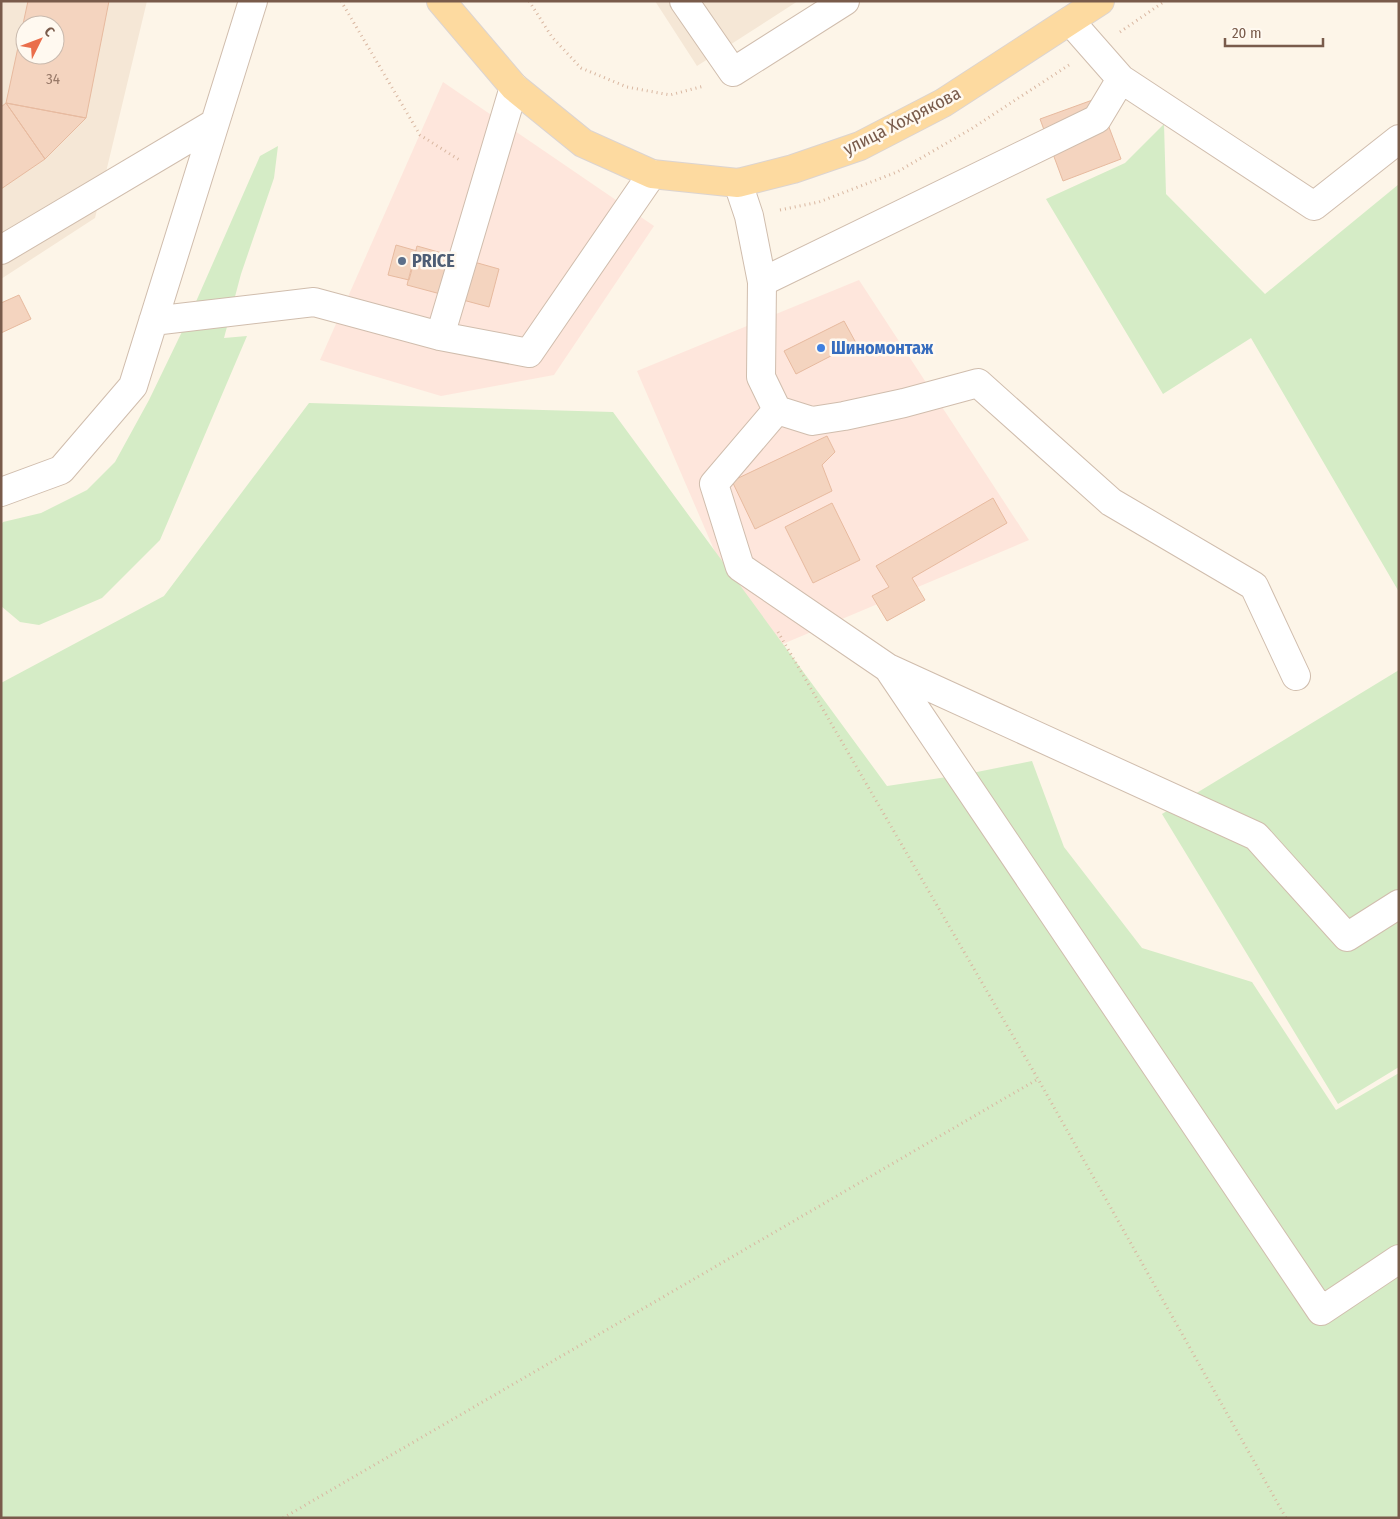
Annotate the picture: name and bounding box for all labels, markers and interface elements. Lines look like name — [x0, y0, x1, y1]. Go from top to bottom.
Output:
north arrow — [15, 15, 65, 65]
scale bar — [1225, 15, 1322, 47]
text: С — [41, 23, 59, 41]
text: 20 m — [1232, 24, 1262, 42]
house number: 34 — [46, 70, 60, 88]
street label: улица Хохрякова — [840, 82, 965, 160]
place label: PRICE — [412, 250, 455, 272]
marker: PRICE — [396, 255, 408, 267]
place label: Шиномонтаж — [831, 337, 934, 359]
marker: Шиномонтаж — [815, 342, 827, 354]

